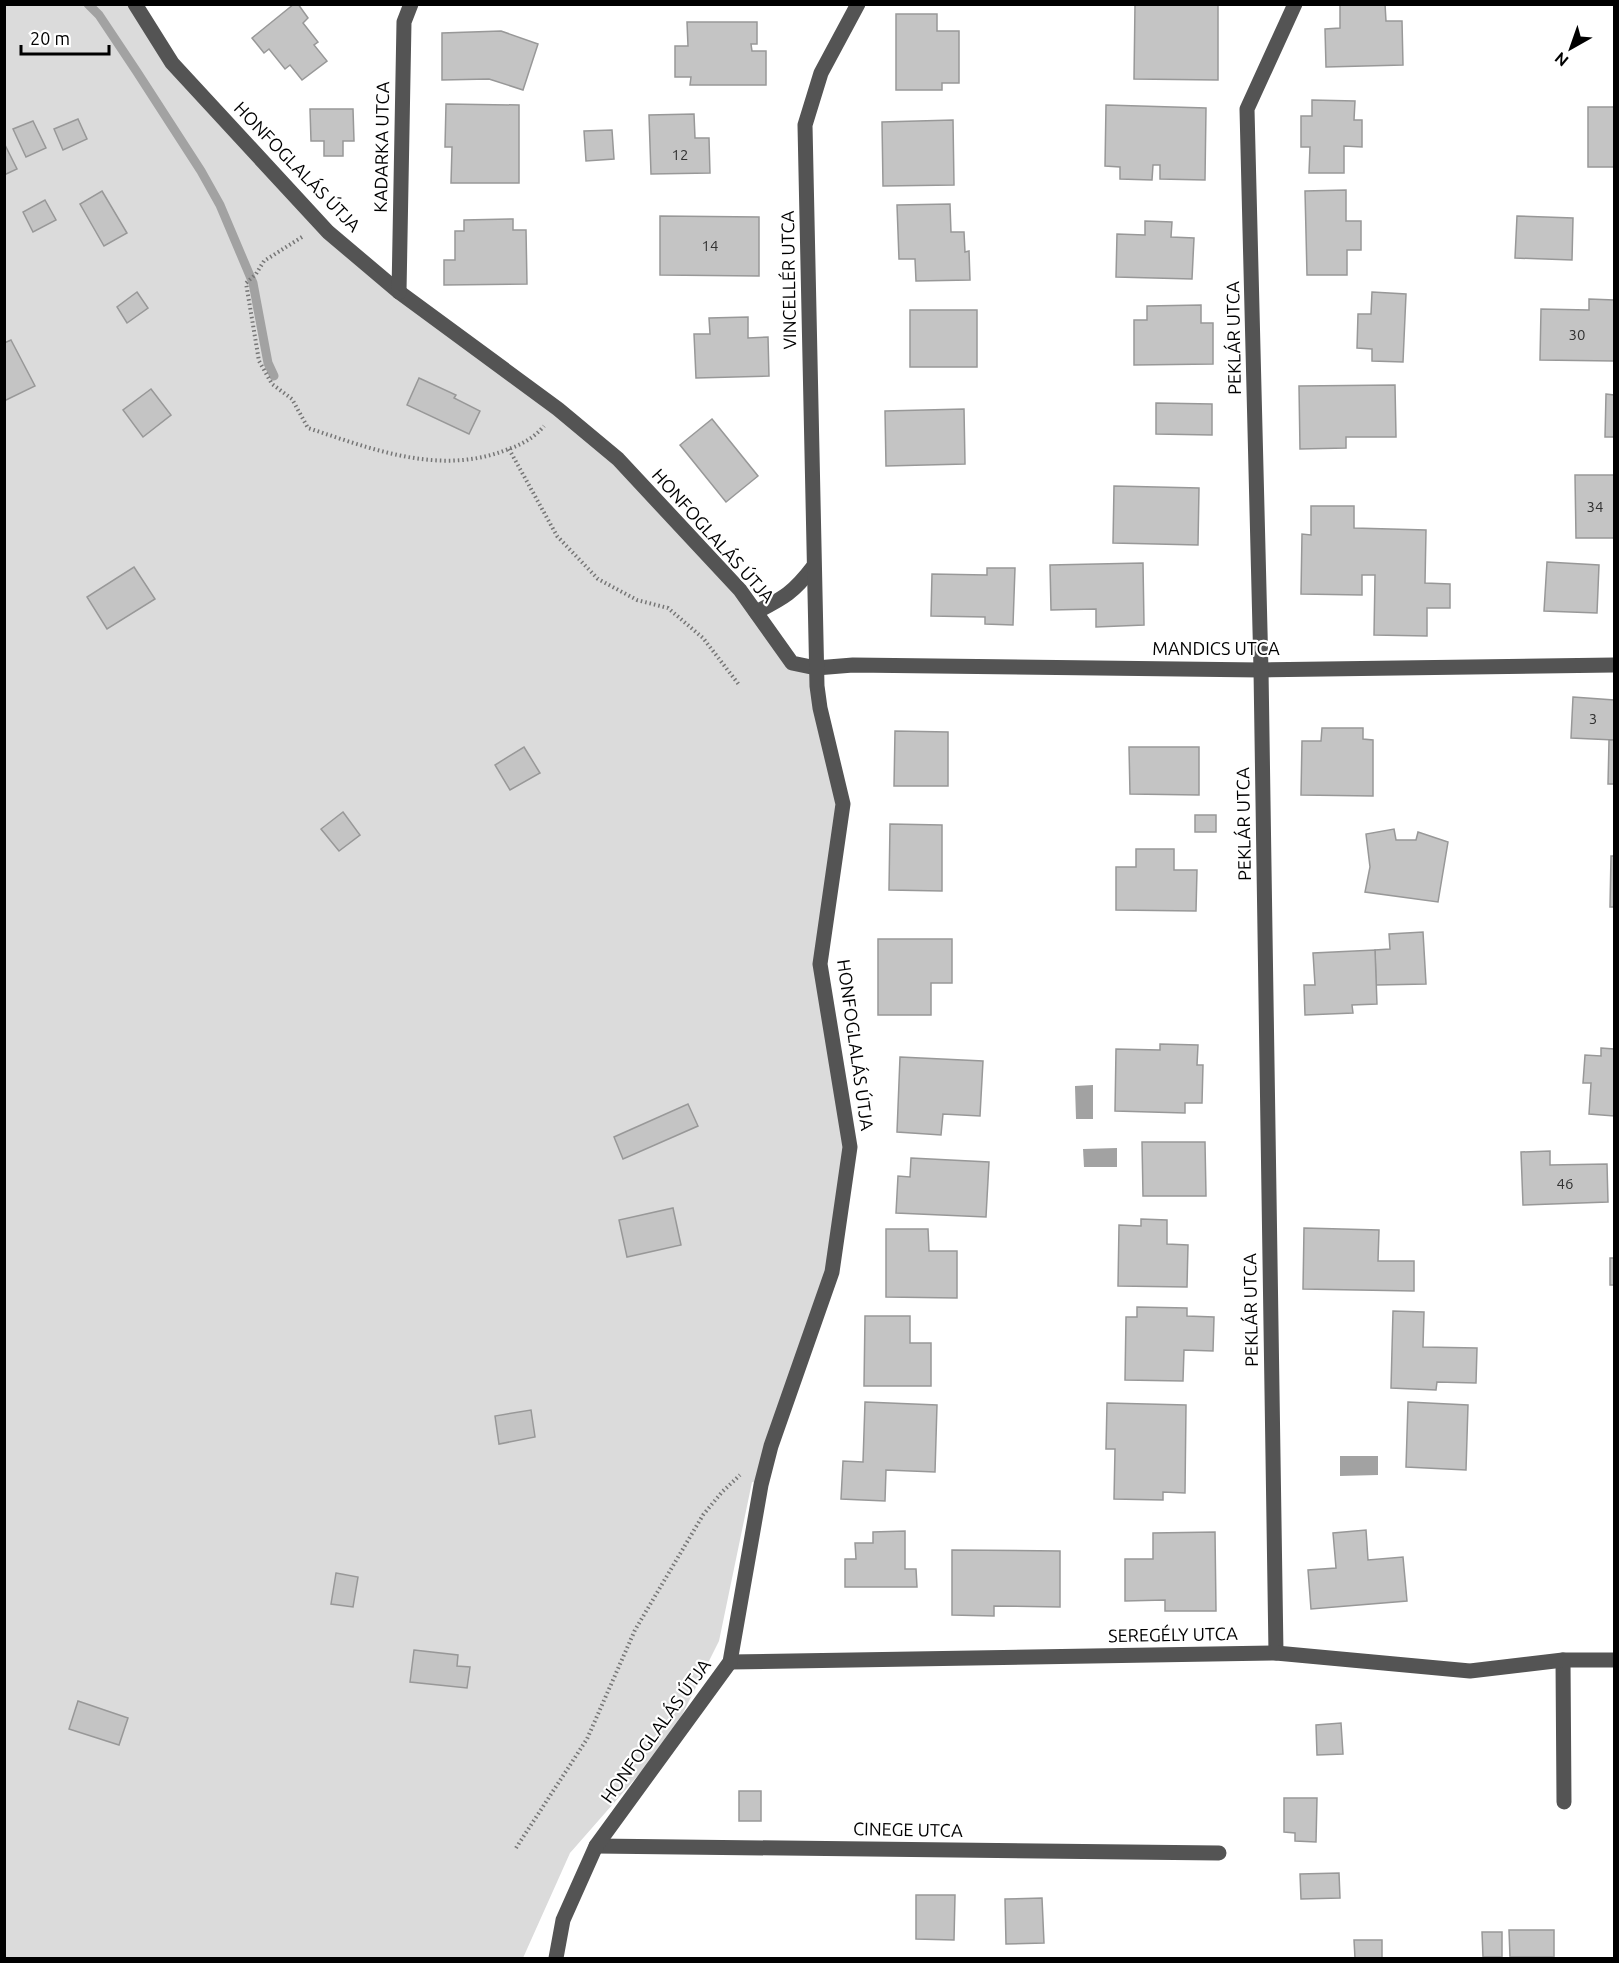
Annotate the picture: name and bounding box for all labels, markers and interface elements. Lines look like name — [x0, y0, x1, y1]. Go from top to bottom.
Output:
scale bar — [21, 18, 110, 56]
north arrow — [1541, 18, 1601, 78]
text: 20 m — [30, 28, 70, 48]
text: N — [1551, 49, 1572, 70]
street label: KADARKA UTCA — [370, 81, 392, 213]
street label: HONFOGLALÁS ÚTJA — [231, 97, 366, 236]
house number: 12 — [672, 146, 688, 163]
street label: VINCELLÉR UTCA — [776, 210, 799, 350]
house number: 14 — [702, 237, 718, 254]
street label: PEKLÁR UTCA — [1221, 281, 1244, 395]
house number: 30 — [1569, 326, 1585, 343]
street label: HONFOGLALÁS ÚTJA — [649, 464, 780, 606]
house number: 34 — [1587, 498, 1603, 515]
street label: MANDICS UTCA — [1152, 638, 1280, 658]
house number: 3 — [1589, 710, 1597, 727]
street label: PEKLÁR UTCA — [1231, 767, 1254, 881]
street label: HONFOGLALÁS ÚTJA — [834, 958, 879, 1132]
house number: 46 — [1557, 1175, 1573, 1192]
street label: PEKLÁR UTCA — [1238, 1253, 1261, 1367]
street label: SEREGÉLY UTCA — [1108, 1622, 1238, 1645]
street label: HONFOGLALÁS ÚTJA — [596, 1654, 714, 1806]
street label: CINEGE UTCA — [853, 1818, 963, 1840]

